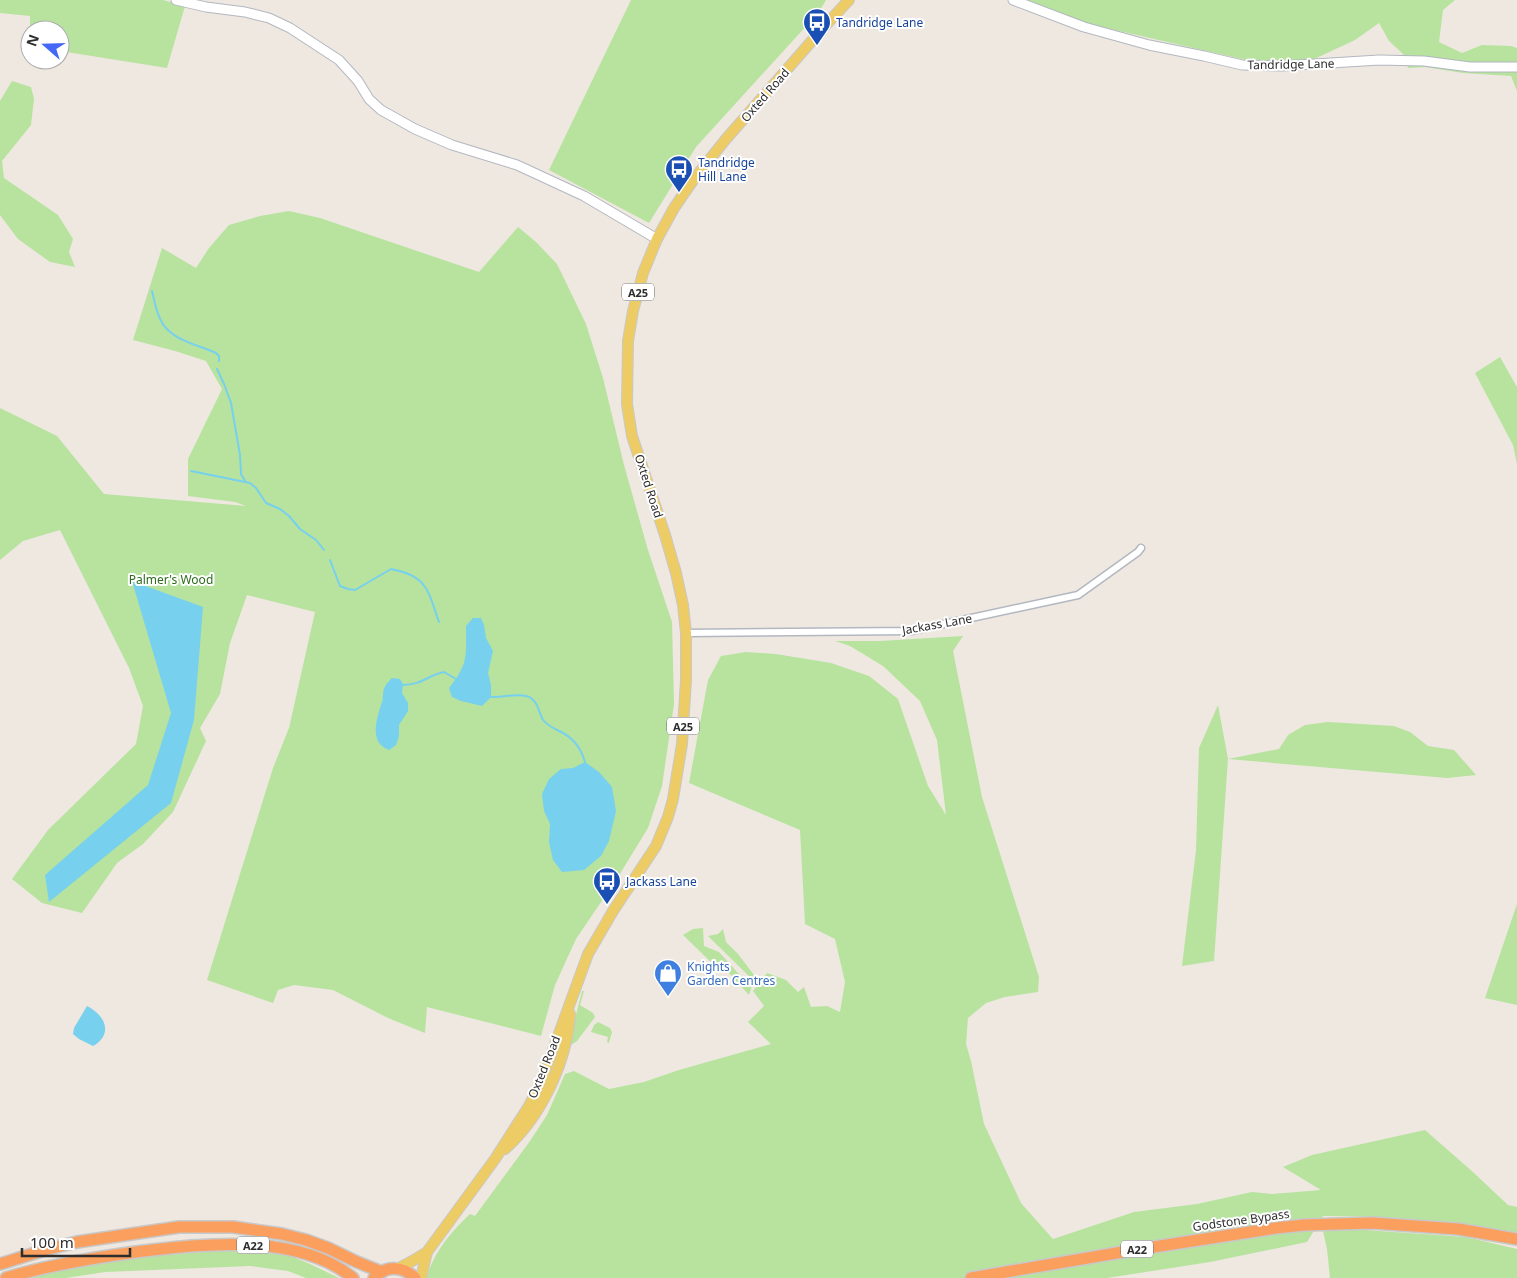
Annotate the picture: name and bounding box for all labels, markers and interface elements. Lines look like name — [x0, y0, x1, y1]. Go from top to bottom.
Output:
bus stop icon: Tandridge Lane — [802, 7, 832, 46]
place label: Tandridge Lane — [836, 14, 923, 31]
north arrow — [20, 20, 70, 70]
text: N — [21, 32, 43, 49]
street label: Tandridge Lane — [1247, 55, 1335, 73]
street label: Oxted Road — [737, 64, 793, 126]
bus stop icon: Tandridge Hill Lane — [664, 154, 694, 193]
place label: Tandridge Hill Lane — [698, 154, 755, 185]
road number: A25 — [622, 284, 654, 300]
street label: Oxted Road — [631, 452, 667, 520]
park label: Palmer's Wood — [129, 571, 213, 588]
street label: Jackass Lane — [900, 609, 974, 639]
road number: A25 — [667, 718, 699, 734]
bus stop icon: Jackass Lane — [592, 866, 622, 905]
place label: Jackass Lane — [625, 873, 697, 890]
shop icon: Knights Garden Centres — [653, 958, 683, 997]
place label: Knights Garden Centres — [687, 958, 775, 989]
street label: Oxted Road — [524, 1033, 564, 1101]
street label: Godstone Bypass — [1192, 1205, 1291, 1235]
scale bar — [22, 1226, 130, 1258]
text: 100 m — [30, 1232, 74, 1252]
road number: A22 — [237, 1236, 269, 1254]
road number: A22 — [1121, 1240, 1153, 1258]

